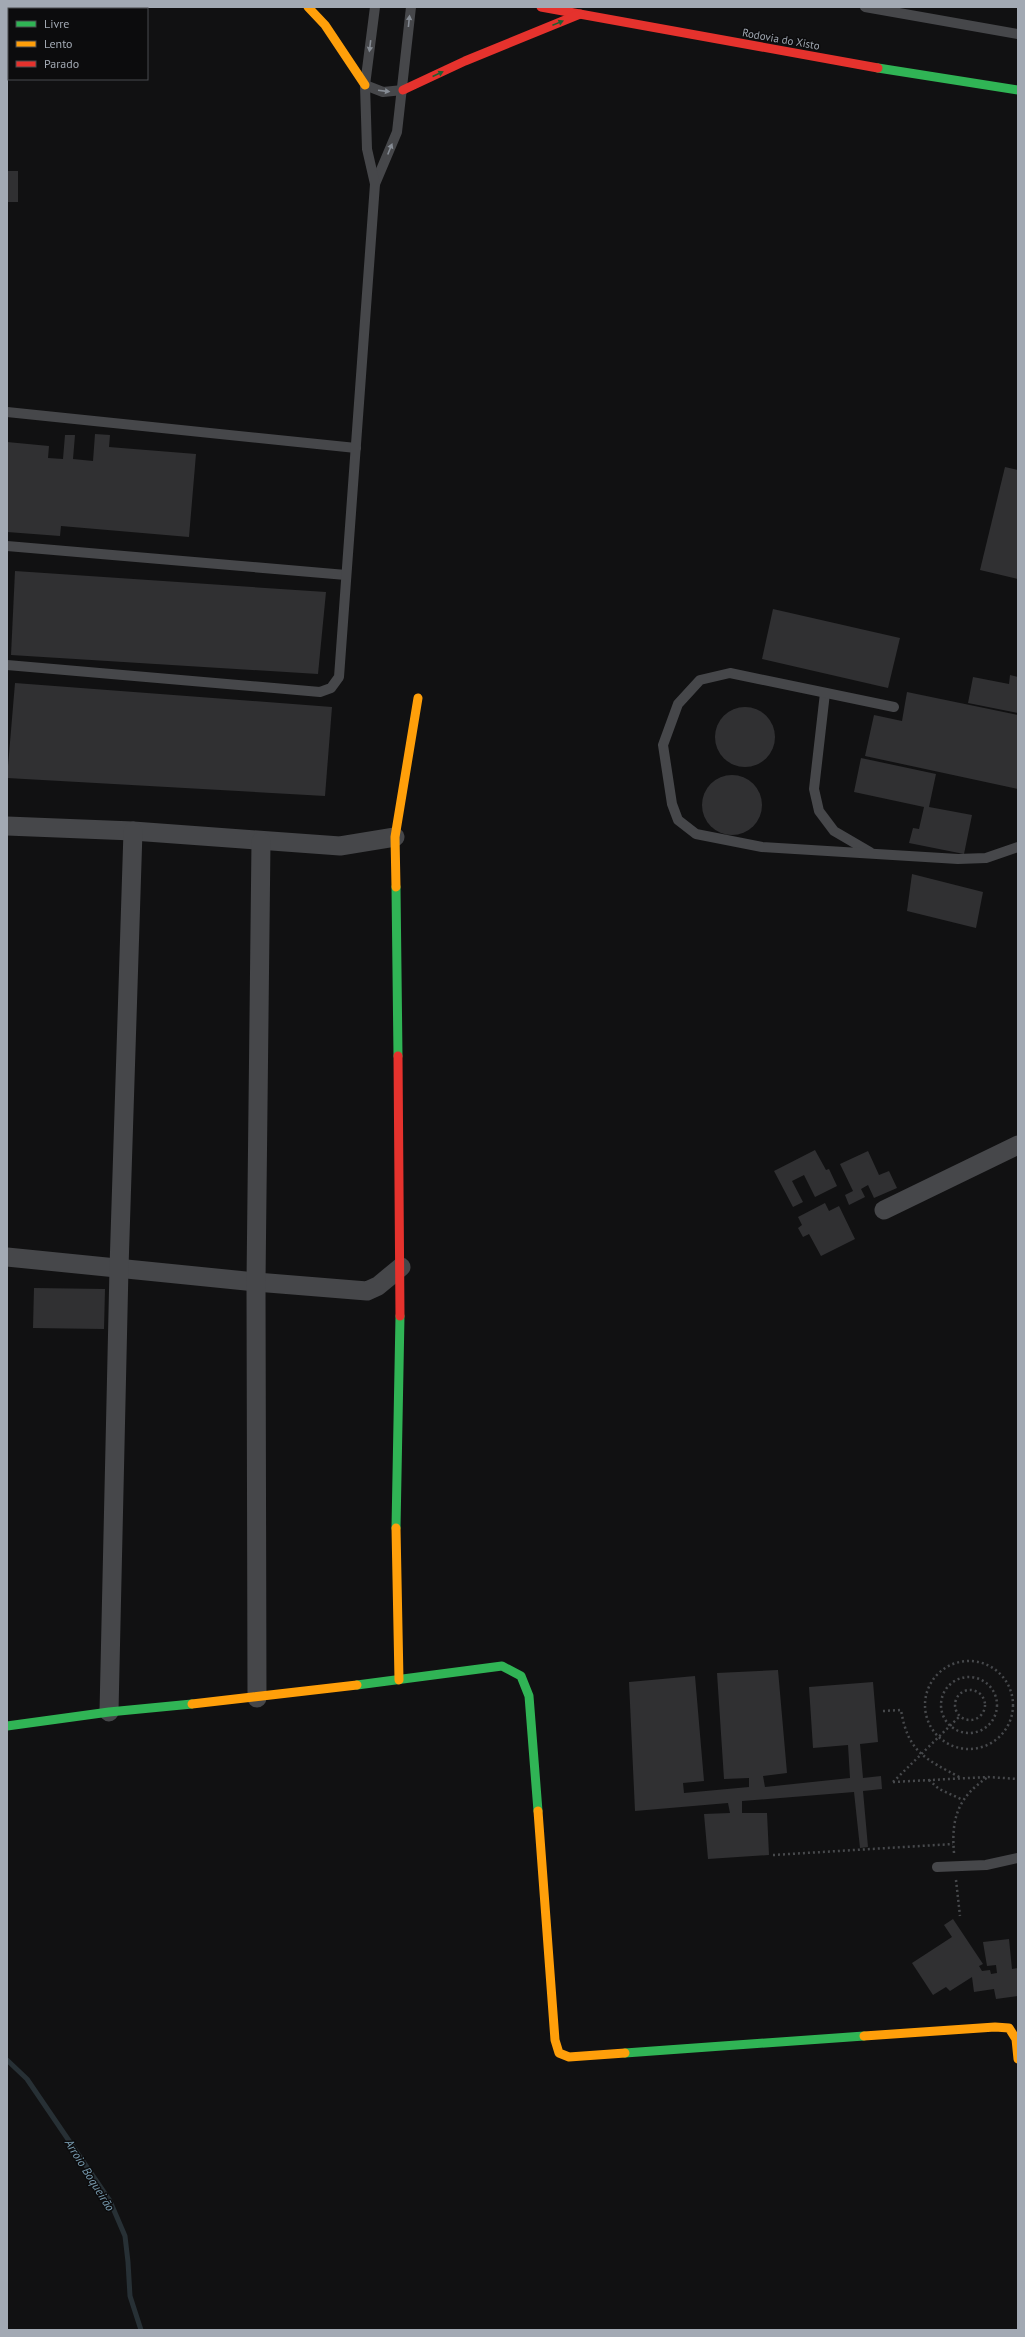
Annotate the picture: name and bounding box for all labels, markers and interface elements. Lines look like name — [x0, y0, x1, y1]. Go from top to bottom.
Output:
legend — [8, 8, 148, 80]
one-way arrow — [406, 15, 413, 27]
text: Livre — [44, 16, 69, 31]
one-way arrow — [552, 20, 564, 26]
street label: Rodovia do Xisto — [741, 25, 821, 53]
text: Lento — [44, 36, 73, 51]
one-way arrow — [367, 40, 373, 52]
text: Parado — [44, 56, 79, 71]
one-way arrow — [432, 71, 444, 77]
one-way arrow — [377, 88, 390, 94]
one-way arrow — [388, 142, 394, 154]
water label: Arroio Boqueirão — [61, 2135, 118, 2214]

